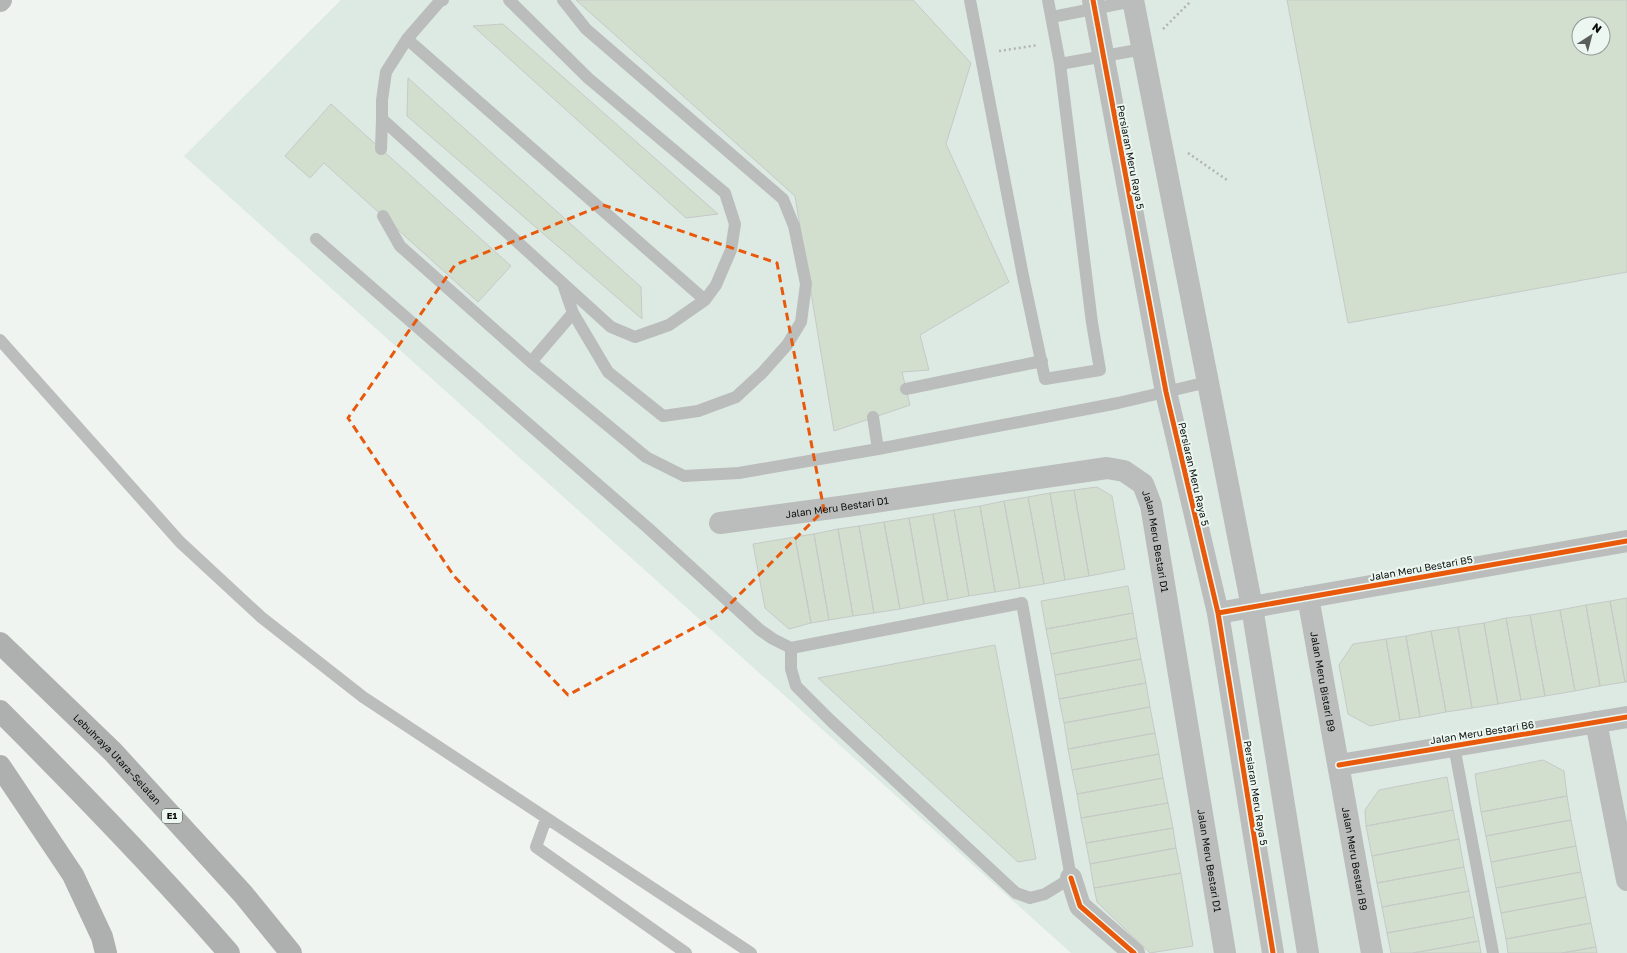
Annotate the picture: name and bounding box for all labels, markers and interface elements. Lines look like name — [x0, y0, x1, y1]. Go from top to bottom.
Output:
north arrow — [1571, 16, 1611, 56]
text: N — [1590, 20, 1604, 35]
street label: Persiaran Meru Raya 5 — [1115, 104, 1147, 210]
street label: Persiaran Meru Raya 5 — [1176, 421, 1212, 527]
street label: Jalan Meru Bestari D1 — [1140, 488, 1171, 593]
street label: Jalan Meru Bestari D1 — [785, 494, 889, 520]
street label: Jalan Meru Bestari B5 — [1368, 553, 1474, 583]
street label: Jalan Meru Bistari B9 — [1308, 630, 1338, 733]
street label: Lebuhraya Utara–Selatan — [71, 711, 164, 807]
street label: Jalan Meru Bestari B6 — [1429, 718, 1535, 746]
street label: Persiaran Meru Raya 5 — [1242, 740, 1270, 847]
street label: Jalan Meru Bestari B9 — [1340, 806, 1370, 912]
street label: Jalan Meru Bestari D1 — [1195, 808, 1224, 913]
road number: E1 — [162, 809, 182, 823]

